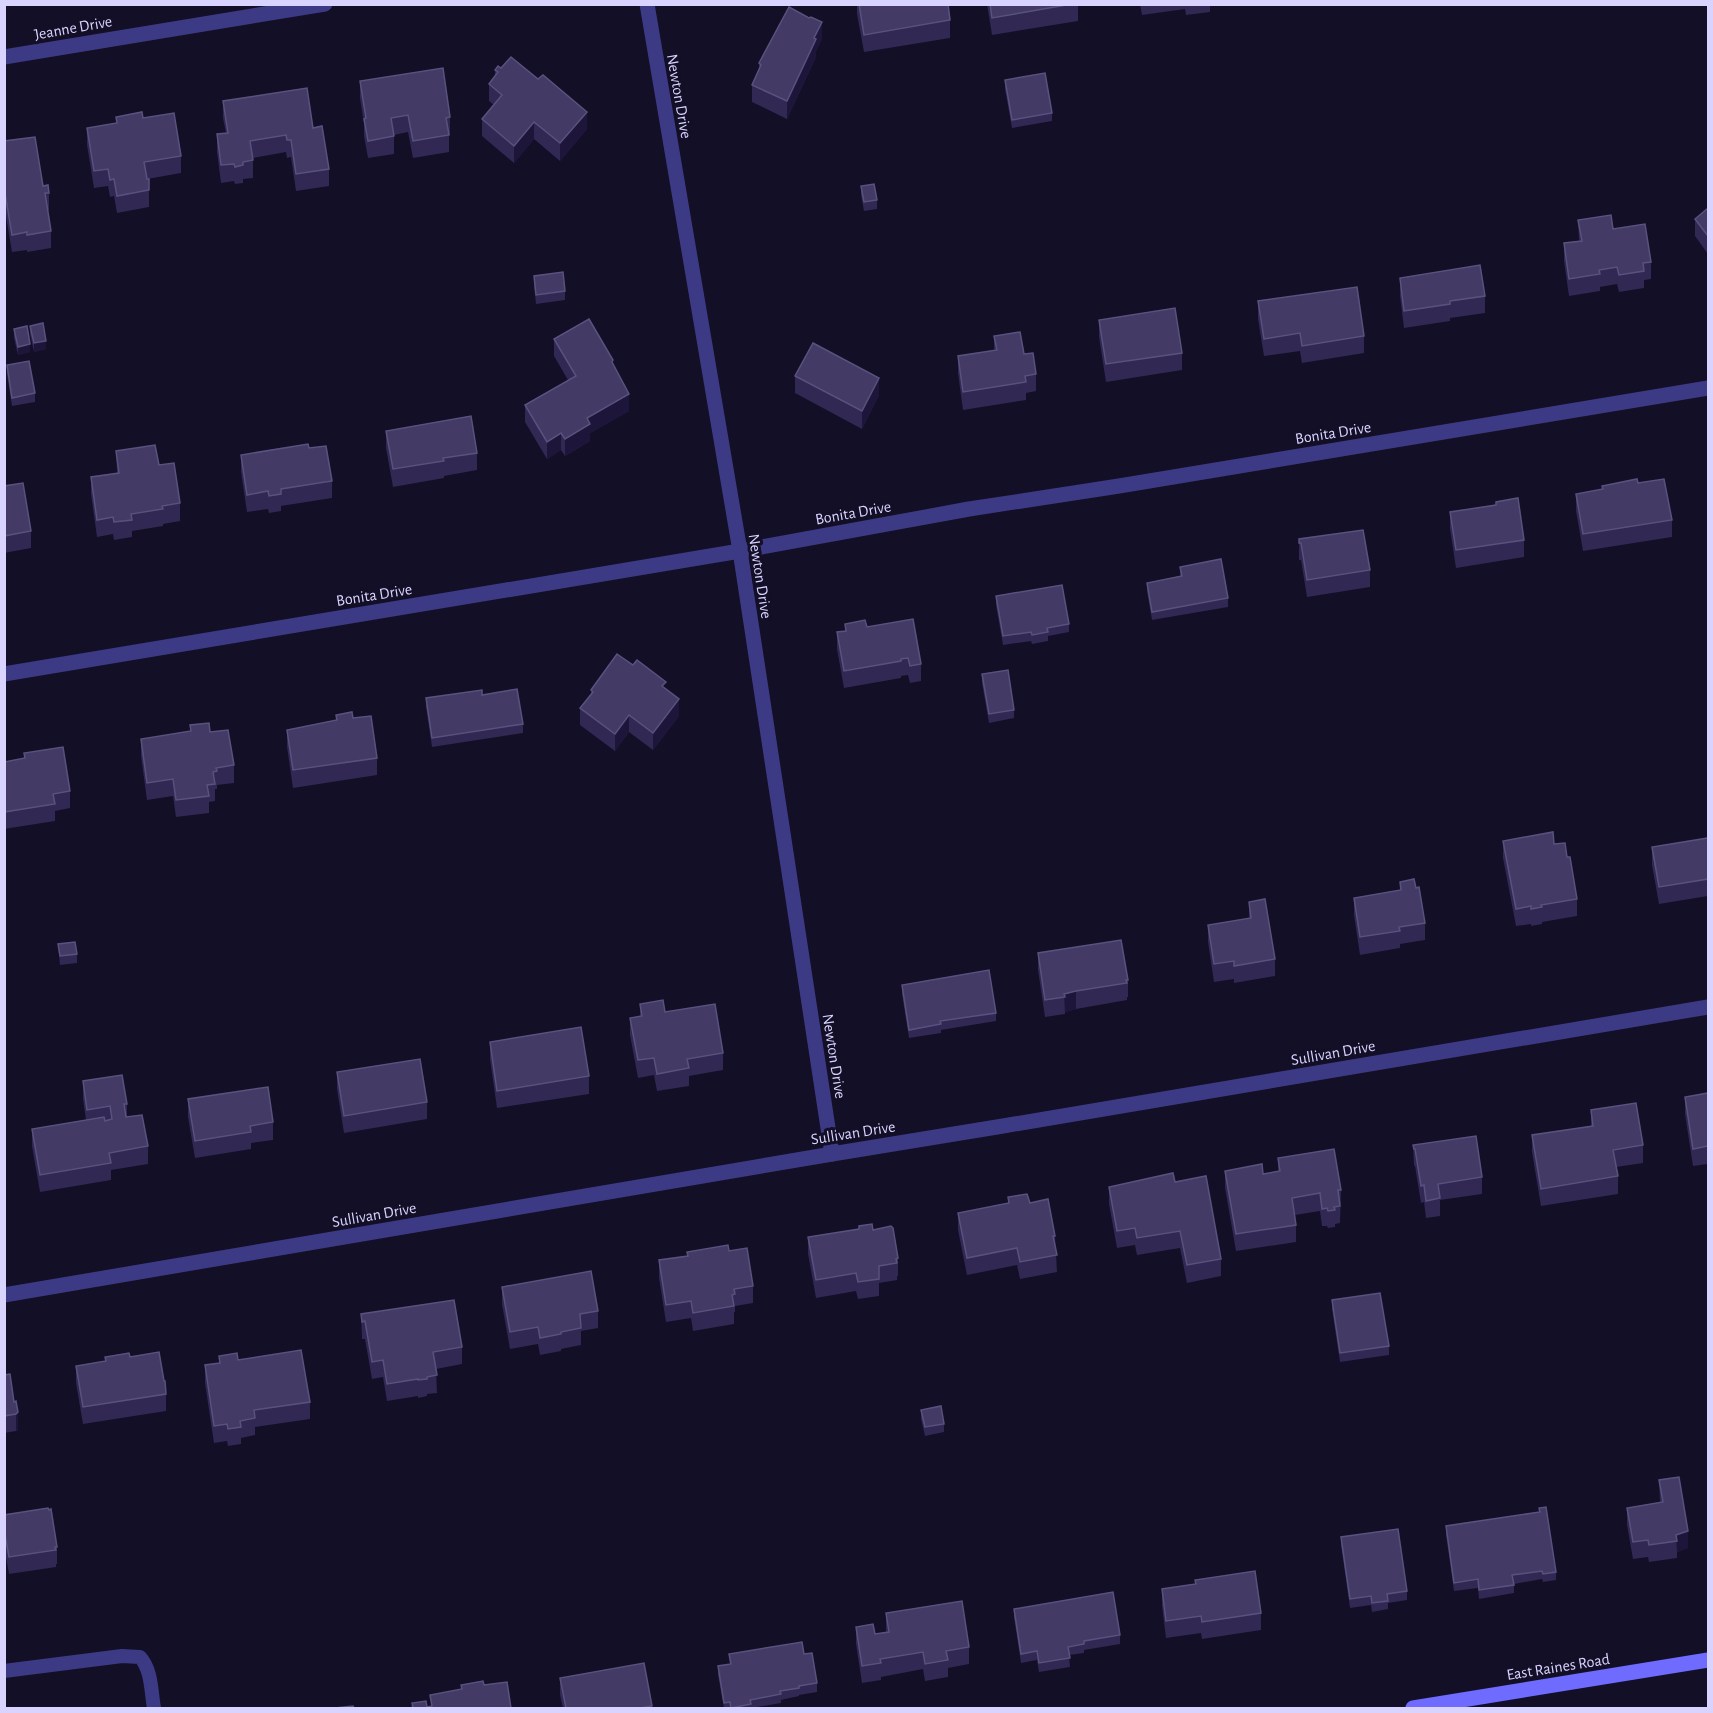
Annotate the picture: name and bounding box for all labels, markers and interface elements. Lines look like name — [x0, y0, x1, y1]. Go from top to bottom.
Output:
street label: Jeanne Drive — [33, 13, 113, 43]
street label: Newton Drive — [664, 53, 694, 140]
street label: Bonita Drive — [1294, 419, 1372, 447]
street label: Bonita Drive — [814, 498, 892, 528]
street label: Newton Drive — [745, 533, 775, 620]
street label: Bonita Drive — [335, 581, 413, 609]
street label: Newton Drive — [819, 1013, 849, 1100]
street label: Sullivan Drive — [1290, 1038, 1377, 1068]
street label: Sullivan Drive — [810, 1118, 897, 1148]
street label: Sullivan Drive — [331, 1200, 418, 1230]
street label: East Raines Road — [1505, 1651, 1611, 1683]

